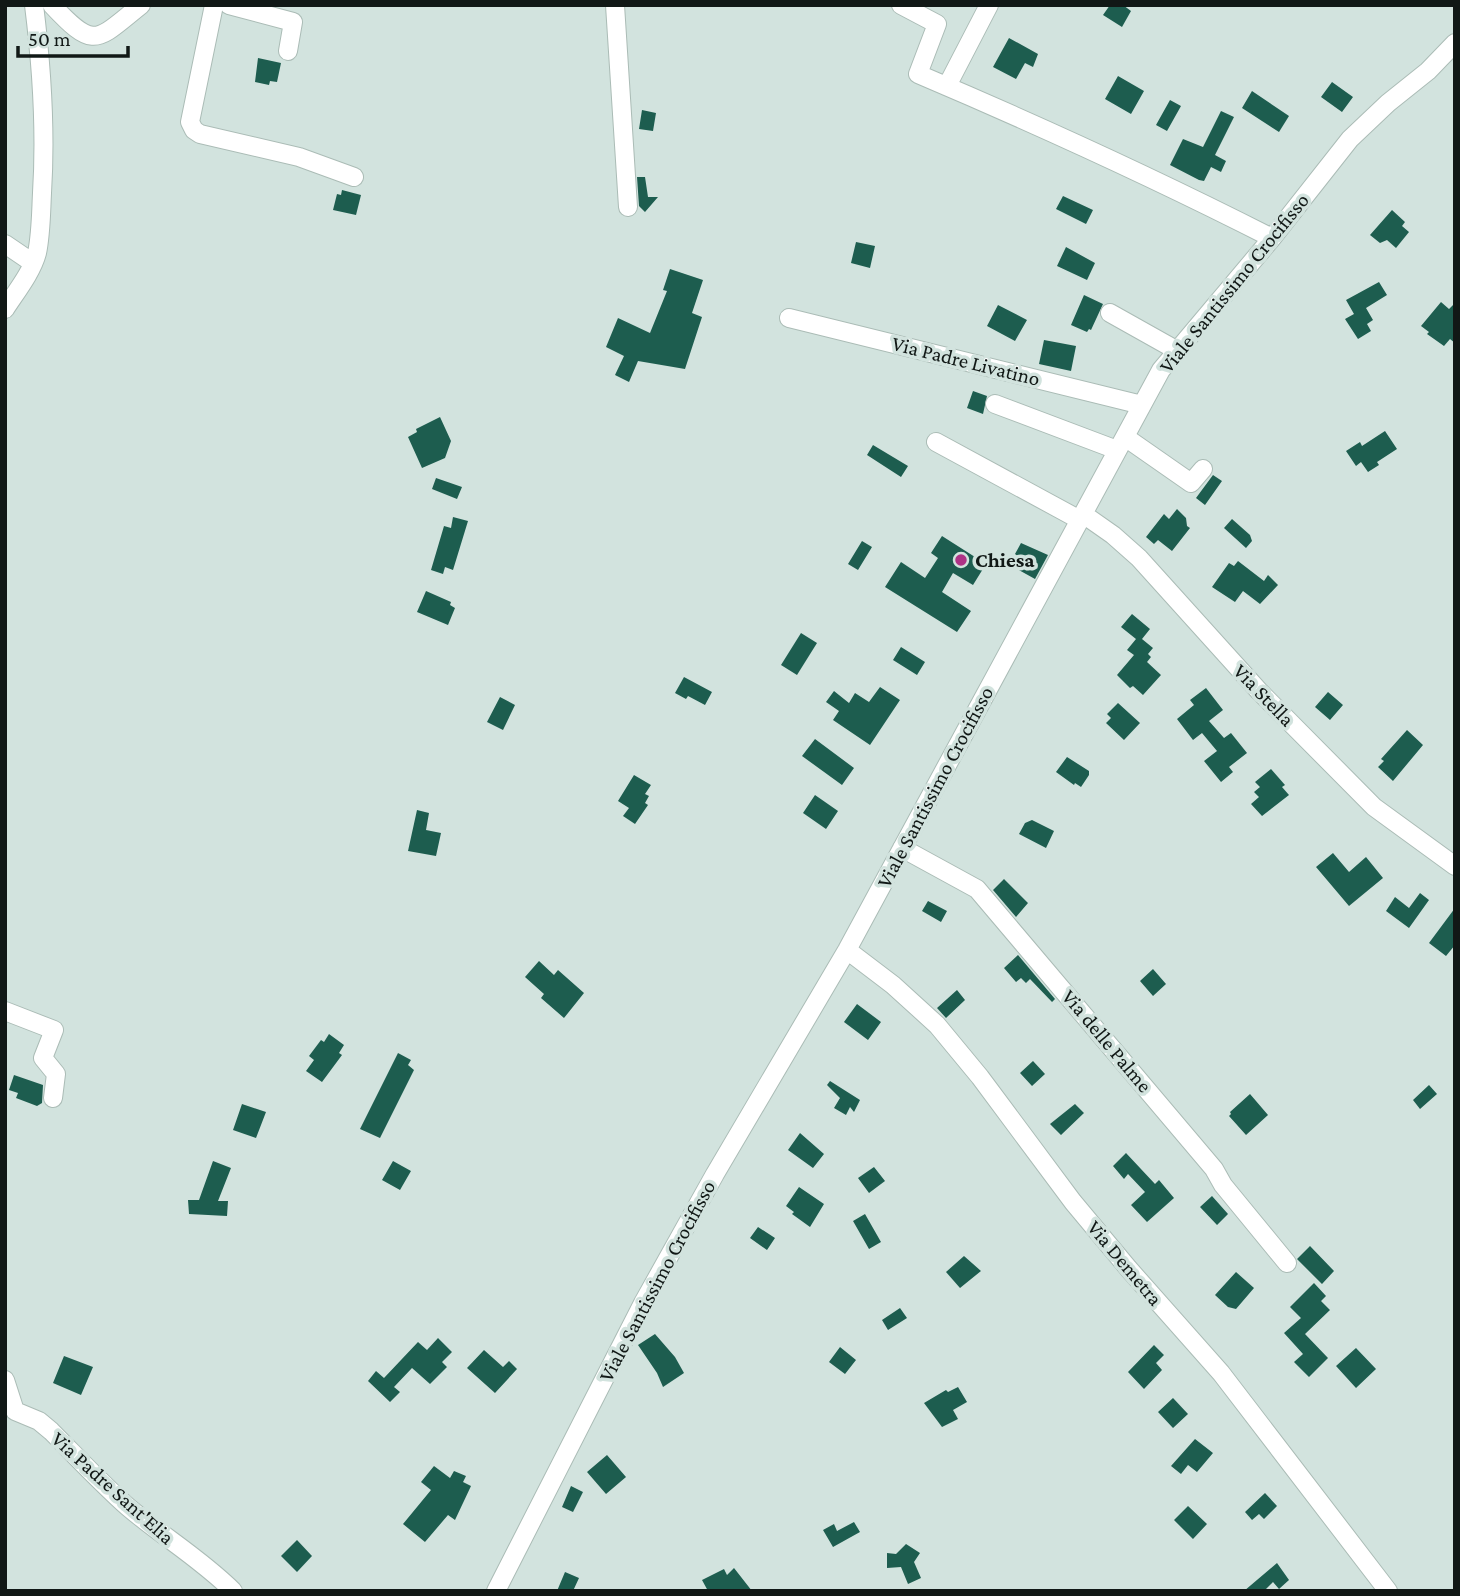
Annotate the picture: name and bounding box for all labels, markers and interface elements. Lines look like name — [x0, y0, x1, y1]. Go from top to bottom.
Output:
scale bar — [18, 14, 128, 58]
text: 50 m — [28, 27, 71, 51]
street label: Viale Santissimo Crocifisso — [1154, 188, 1314, 378]
street label: Via Padre Livatino — [890, 331, 1042, 391]
place label: Chiesa — [975, 548, 1035, 572]
marker: Chiesa — [953, 552, 969, 568]
street label: Via Stella — [1228, 659, 1300, 731]
street label: Viale Santissimo Crocifisso — [872, 682, 998, 892]
street label: Via delle Palme — [1057, 985, 1157, 1097]
street label: Viale Santissimo Crocifisso — [594, 1176, 720, 1386]
street label: Via Demetra — [1082, 1216, 1168, 1311]
street label: Via Padre Sant'Elia — [47, 1427, 179, 1550]

